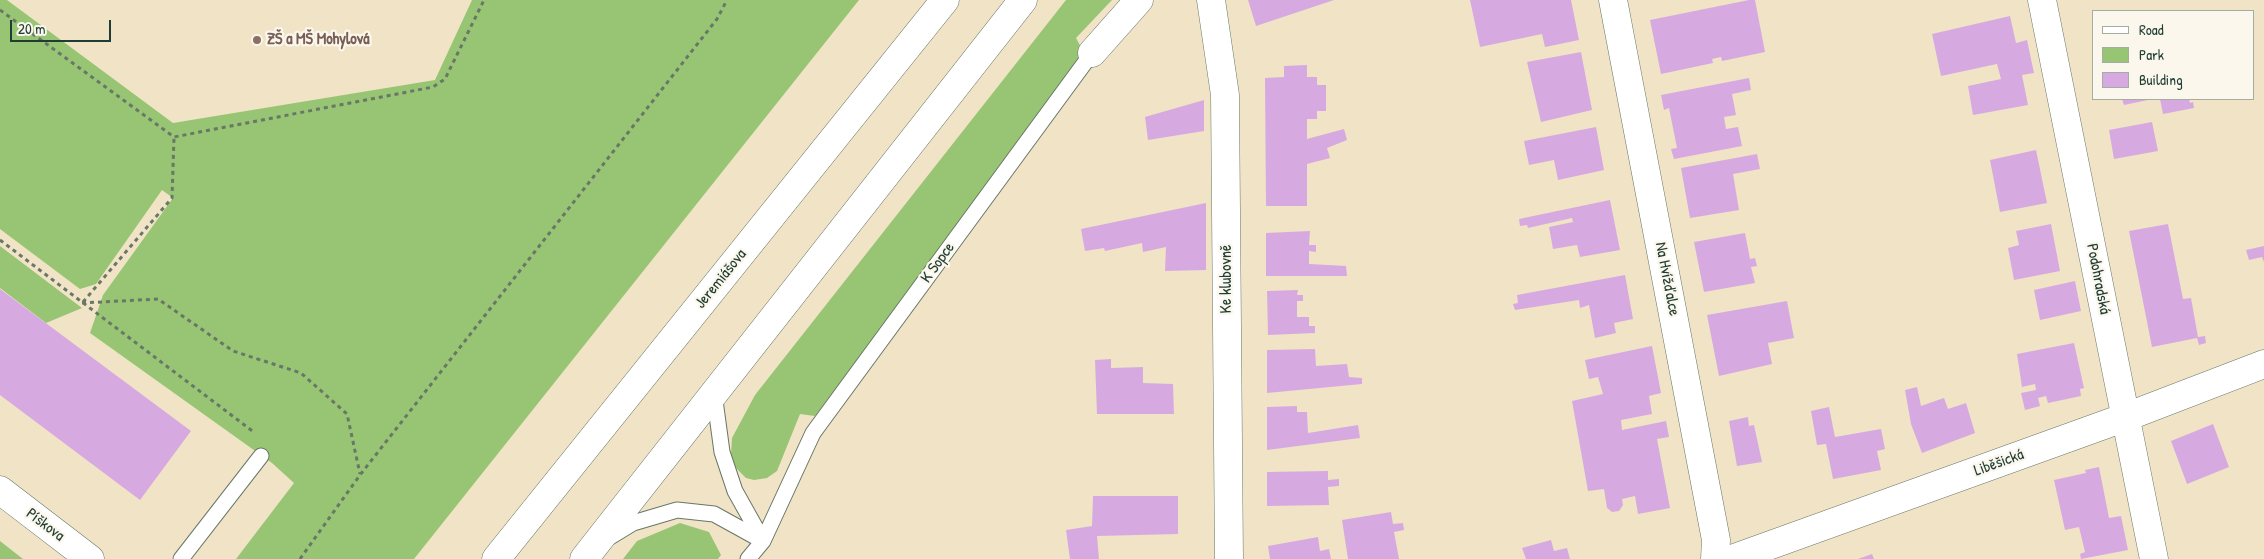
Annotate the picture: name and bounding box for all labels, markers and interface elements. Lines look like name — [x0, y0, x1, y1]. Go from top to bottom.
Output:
scale bar — [12, 10, 114, 42]
legend — [2092, 10, 2254, 100]
text: 20 m — [18, 18, 45, 39]
text: Road — [2139, 19, 2164, 40]
place label: ZŠ a MŠ Mohylová — [267, 30, 369, 50]
marker: ZŠ a MŠ Mohylová — [251, 34, 263, 46]
text: Park — [2139, 44, 2164, 65]
text: Building — [2139, 69, 2183, 90]
street label: K Sopce — [917, 239, 959, 287]
street label: Na Hvížďalce — [1650, 241, 1684, 317]
street label: Podohradská — [2082, 242, 2114, 316]
street label: Jeremiášova — [691, 245, 751, 313]
street label: Ke klubovně — [1217, 245, 1237, 313]
street label: Liběšická — [1972, 445, 2026, 481]
street label: Píškova — [22, 504, 68, 546]

